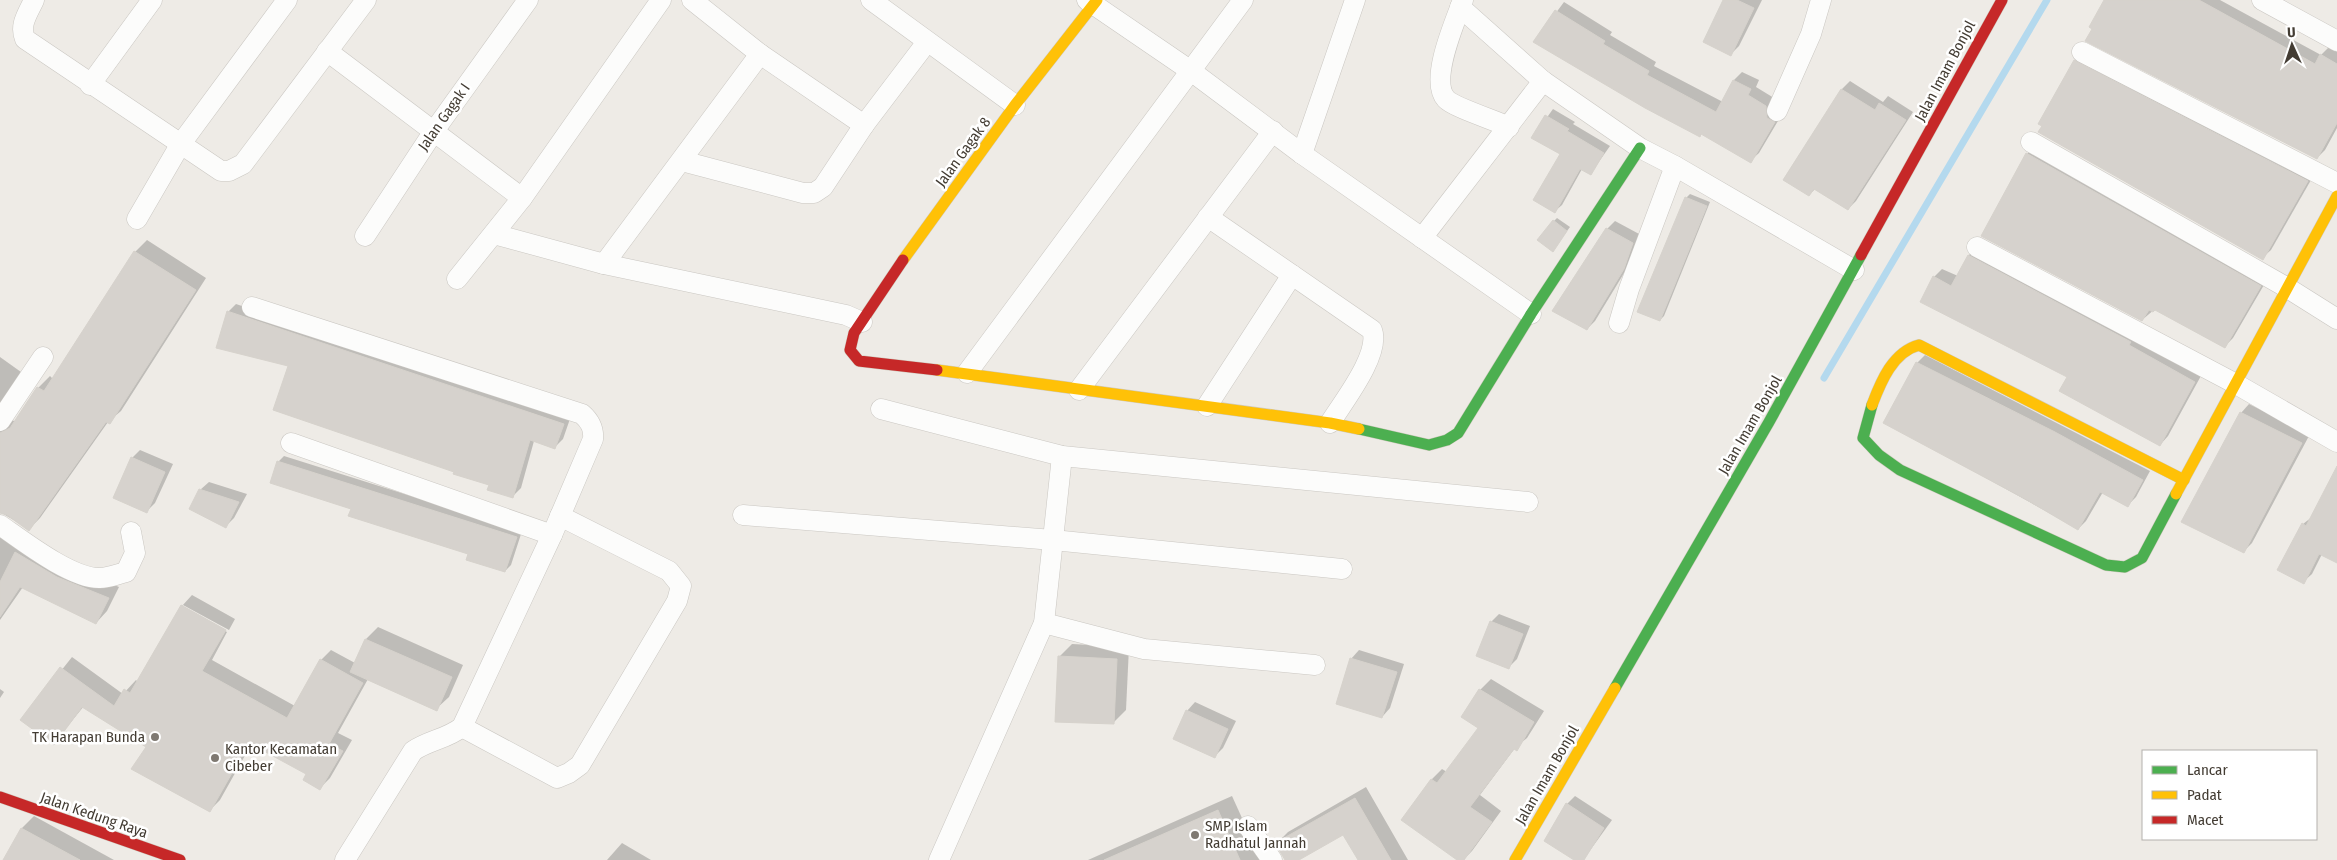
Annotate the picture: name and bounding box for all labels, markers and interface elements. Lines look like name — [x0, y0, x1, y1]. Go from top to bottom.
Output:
street label: Jalan Imam Bonjol — [1911, 18, 1979, 124]
north arrow — [2267, 20, 2317, 70]
text: U — [2287, 24, 2296, 41]
street label: Jalan Gagak I — [414, 80, 474, 154]
street label: Jalan Gagak 8 — [932, 114, 994, 190]
street label: Jalan Imam Bonjol — [1714, 372, 1786, 478]
street label: Jalan Imam Bonjol — [1511, 722, 1583, 828]
place label: TK Harapan Bunda — [32, 728, 145, 746]
marker: TK Harapan Bunda — [149, 731, 161, 743]
place label: Kantor Kecamatan Cibeber — [225, 740, 337, 775]
legend — [2142, 750, 2317, 840]
marker: Kantor Kecamatan Cibeber — [209, 752, 221, 764]
text: Lancar — [2187, 761, 2228, 779]
text: Padat — [2187, 786, 2222, 804]
street label: Jalan Kedung Raya — [38, 788, 150, 842]
text: Macet — [2187, 811, 2224, 829]
place label: SMP Islam Radhatul Jannah — [1205, 817, 1306, 852]
marker: SMP Islam Radhatul Jannah — [1189, 829, 1201, 841]

